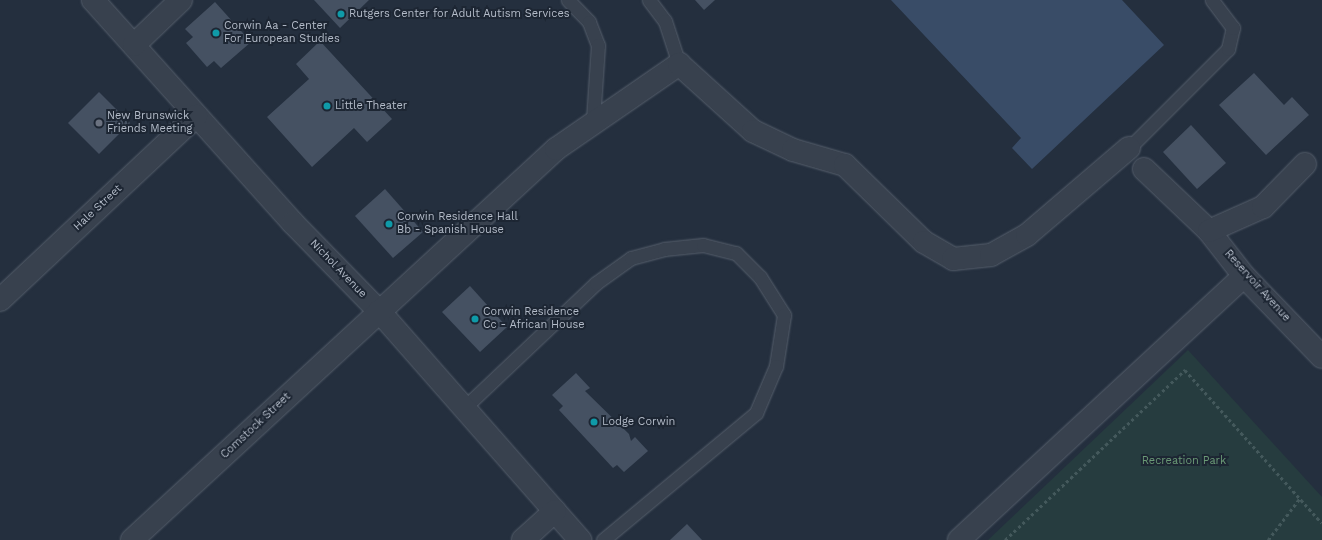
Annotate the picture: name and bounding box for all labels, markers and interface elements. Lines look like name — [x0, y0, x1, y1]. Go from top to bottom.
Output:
place label: Rutgers Center for Adult Autism Services — [349, 7, 571, 21]
marker: Rutgers Center for Adult Autism Services — [336, 9, 346, 19]
place label: Corwin Aa - Center For European Studies — [224, 20, 340, 46]
marker: Corwin Aa - Center For European Studies — [211, 28, 221, 38]
place label: Little Theater — [335, 99, 408, 113]
marker: Little Theater — [322, 101, 332, 111]
place label: New Brunswick Friends Meeting — [107, 110, 192, 136]
marker: New Brunswick Friends Meeting — [94, 118, 104, 128]
street label: Hale Street — [71, 182, 125, 234]
place label: Corwin Residence Hall Bb - Spanish House — [397, 211, 518, 237]
marker: Corwin Residence Hall Bb - Spanish House — [384, 219, 394, 229]
street label: Nichol Avenue — [307, 237, 369, 301]
street label: Reservoir Avenue — [1221, 247, 1293, 325]
place label: Corwin Residence Cc - African House — [483, 306, 585, 332]
marker: Corwin Residence Cc - African House — [470, 314, 480, 324]
street label: Comstock Street — [218, 390, 294, 462]
place label: Lodge Corwin — [602, 415, 675, 429]
marker: Lodge Corwin — [589, 417, 599, 427]
park label: Recreation Park — [1142, 454, 1226, 468]

